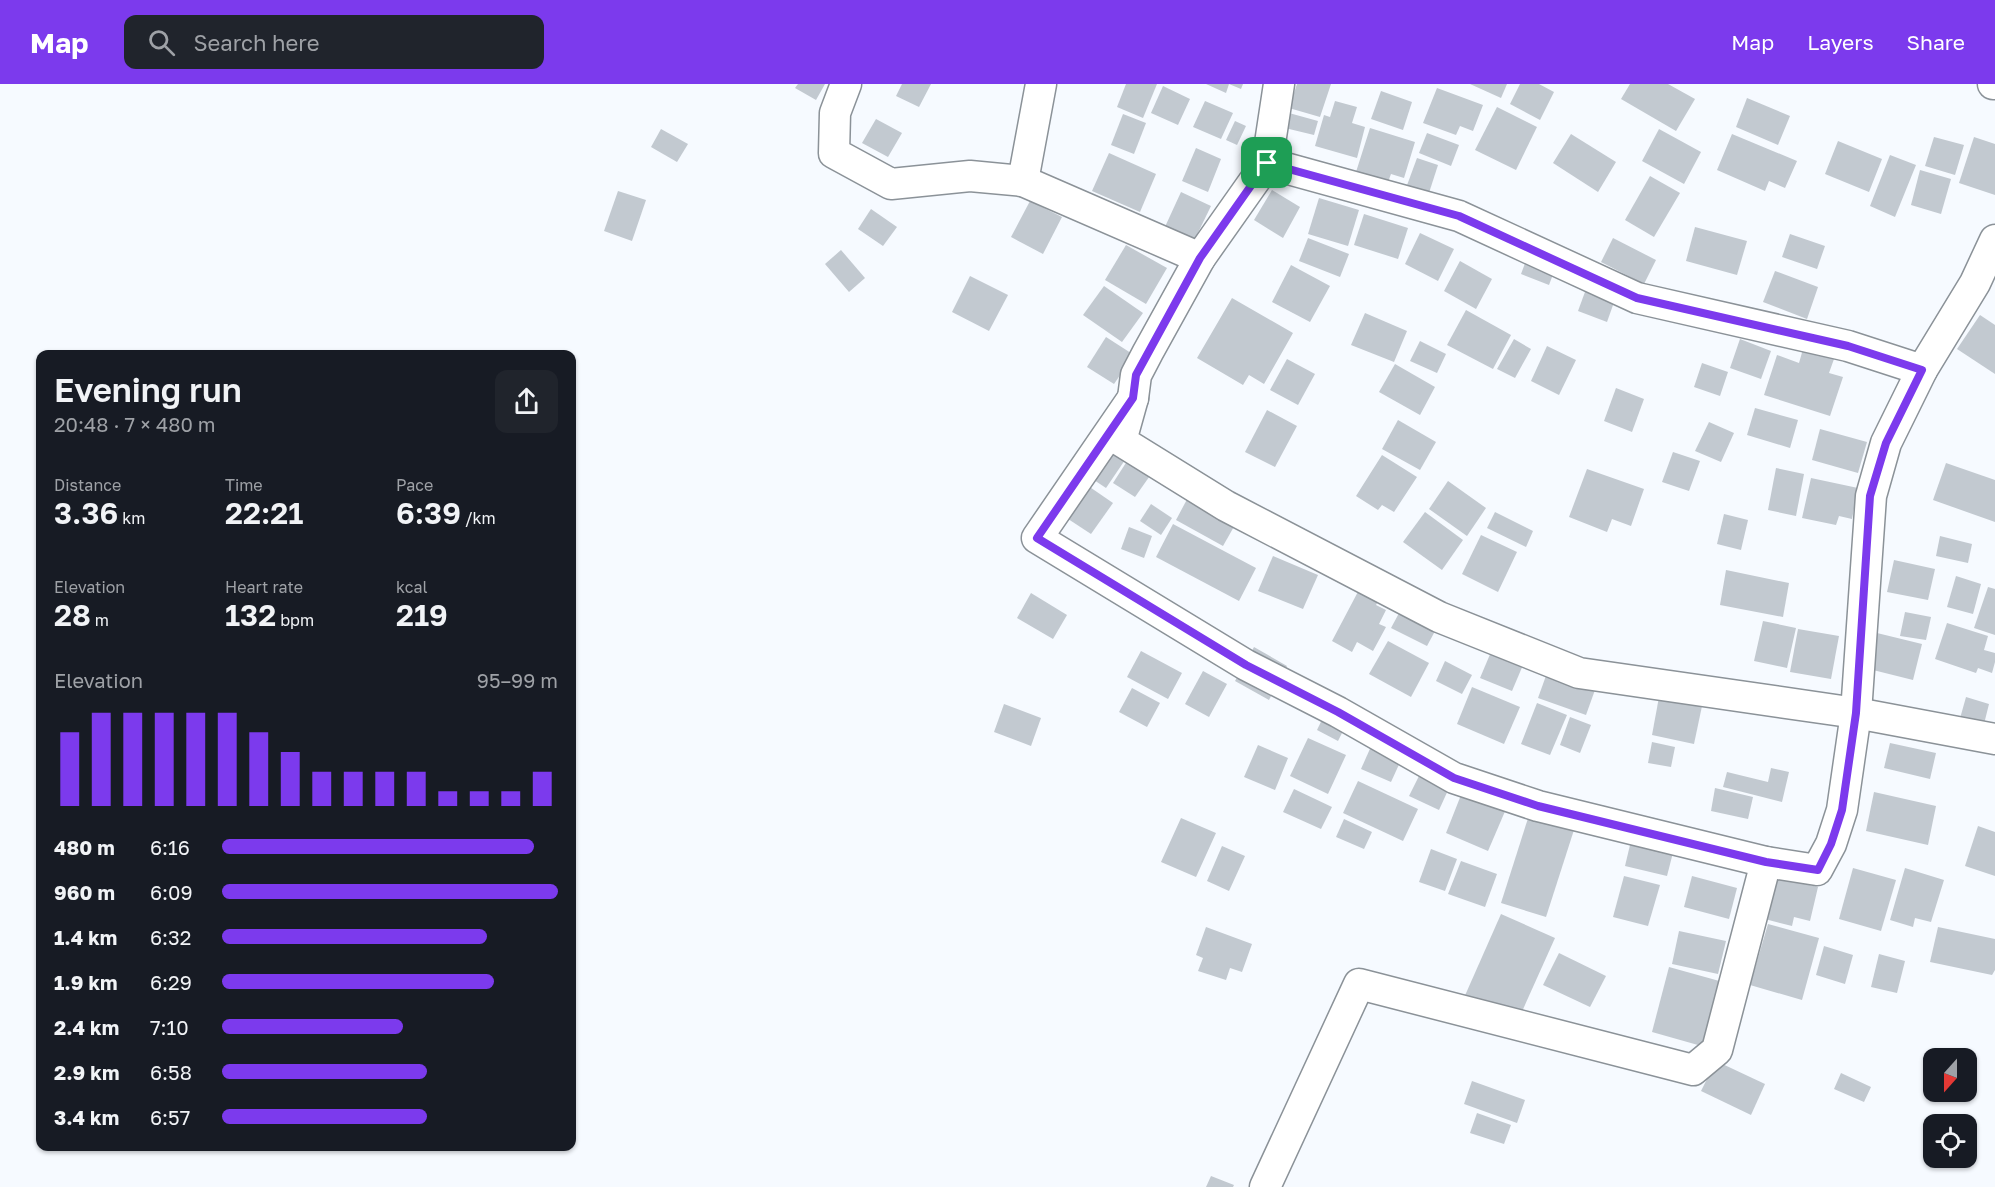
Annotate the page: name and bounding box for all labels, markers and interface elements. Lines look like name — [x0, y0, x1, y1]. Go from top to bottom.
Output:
search box — [124, 15, 544, 69]
text: Map — [30, 26, 88, 59]
icon: search — [145, 26, 178, 59]
text: Search here — [193, 29, 319, 56]
text: Map — [1731, 29, 1774, 55]
text: Layers — [1807, 29, 1874, 55]
text: Share — [1907, 29, 1965, 55]
pin — [1241, 137, 1292, 188]
icon: arrive — [1250, 146, 1283, 179]
text: Evening run — [54, 370, 242, 409]
button: share — [495, 370, 558, 433]
text: 20:48 · 7 × 480 m — [54, 412, 216, 436]
text: Distance — [54, 475, 121, 495]
text: Time — [225, 475, 263, 495]
text: Pace — [396, 475, 433, 495]
text: 3.36 — [54, 495, 118, 531]
text: 22:21 — [225, 495, 303, 531]
text: 6:39 — [396, 495, 461, 531]
text: km — [118, 508, 145, 528]
text: /km — [461, 508, 496, 528]
text: Elevation — [54, 577, 125, 597]
text: Heart rate — [225, 577, 303, 597]
text: kcal — [396, 577, 428, 597]
text: 28 — [54, 597, 91, 633]
text: 132 — [225, 597, 276, 633]
text: 219 — [396, 597, 448, 633]
text: m — [91, 610, 109, 630]
text: bpm — [276, 610, 314, 630]
text: Elevation — [54, 668, 143, 692]
text: 95–99 m — [477, 668, 558, 692]
text: 480 m — [54, 835, 115, 859]
text: 6:16 — [150, 835, 190, 859]
text: 960 m — [54, 880, 115, 904]
text: 6:09 — [150, 880, 193, 904]
text: 1.4 km — [54, 925, 117, 949]
text: 6:32 — [150, 925, 191, 949]
text: 1.9 km — [54, 970, 118, 994]
text: 6:29 — [150, 970, 192, 994]
text: 2.4 km — [54, 1015, 119, 1039]
text: 7:10 — [150, 1015, 189, 1039]
north arrow — [1923, 1048, 1977, 1102]
map controls — [1923, 1048, 1977, 1168]
text: 2.9 km — [54, 1060, 119, 1084]
text: 6:58 — [150, 1060, 192, 1084]
text: 3.4 km — [54, 1105, 119, 1129]
text: 6:57 — [150, 1105, 190, 1129]
button: locate — [1923, 1114, 1977, 1168]

